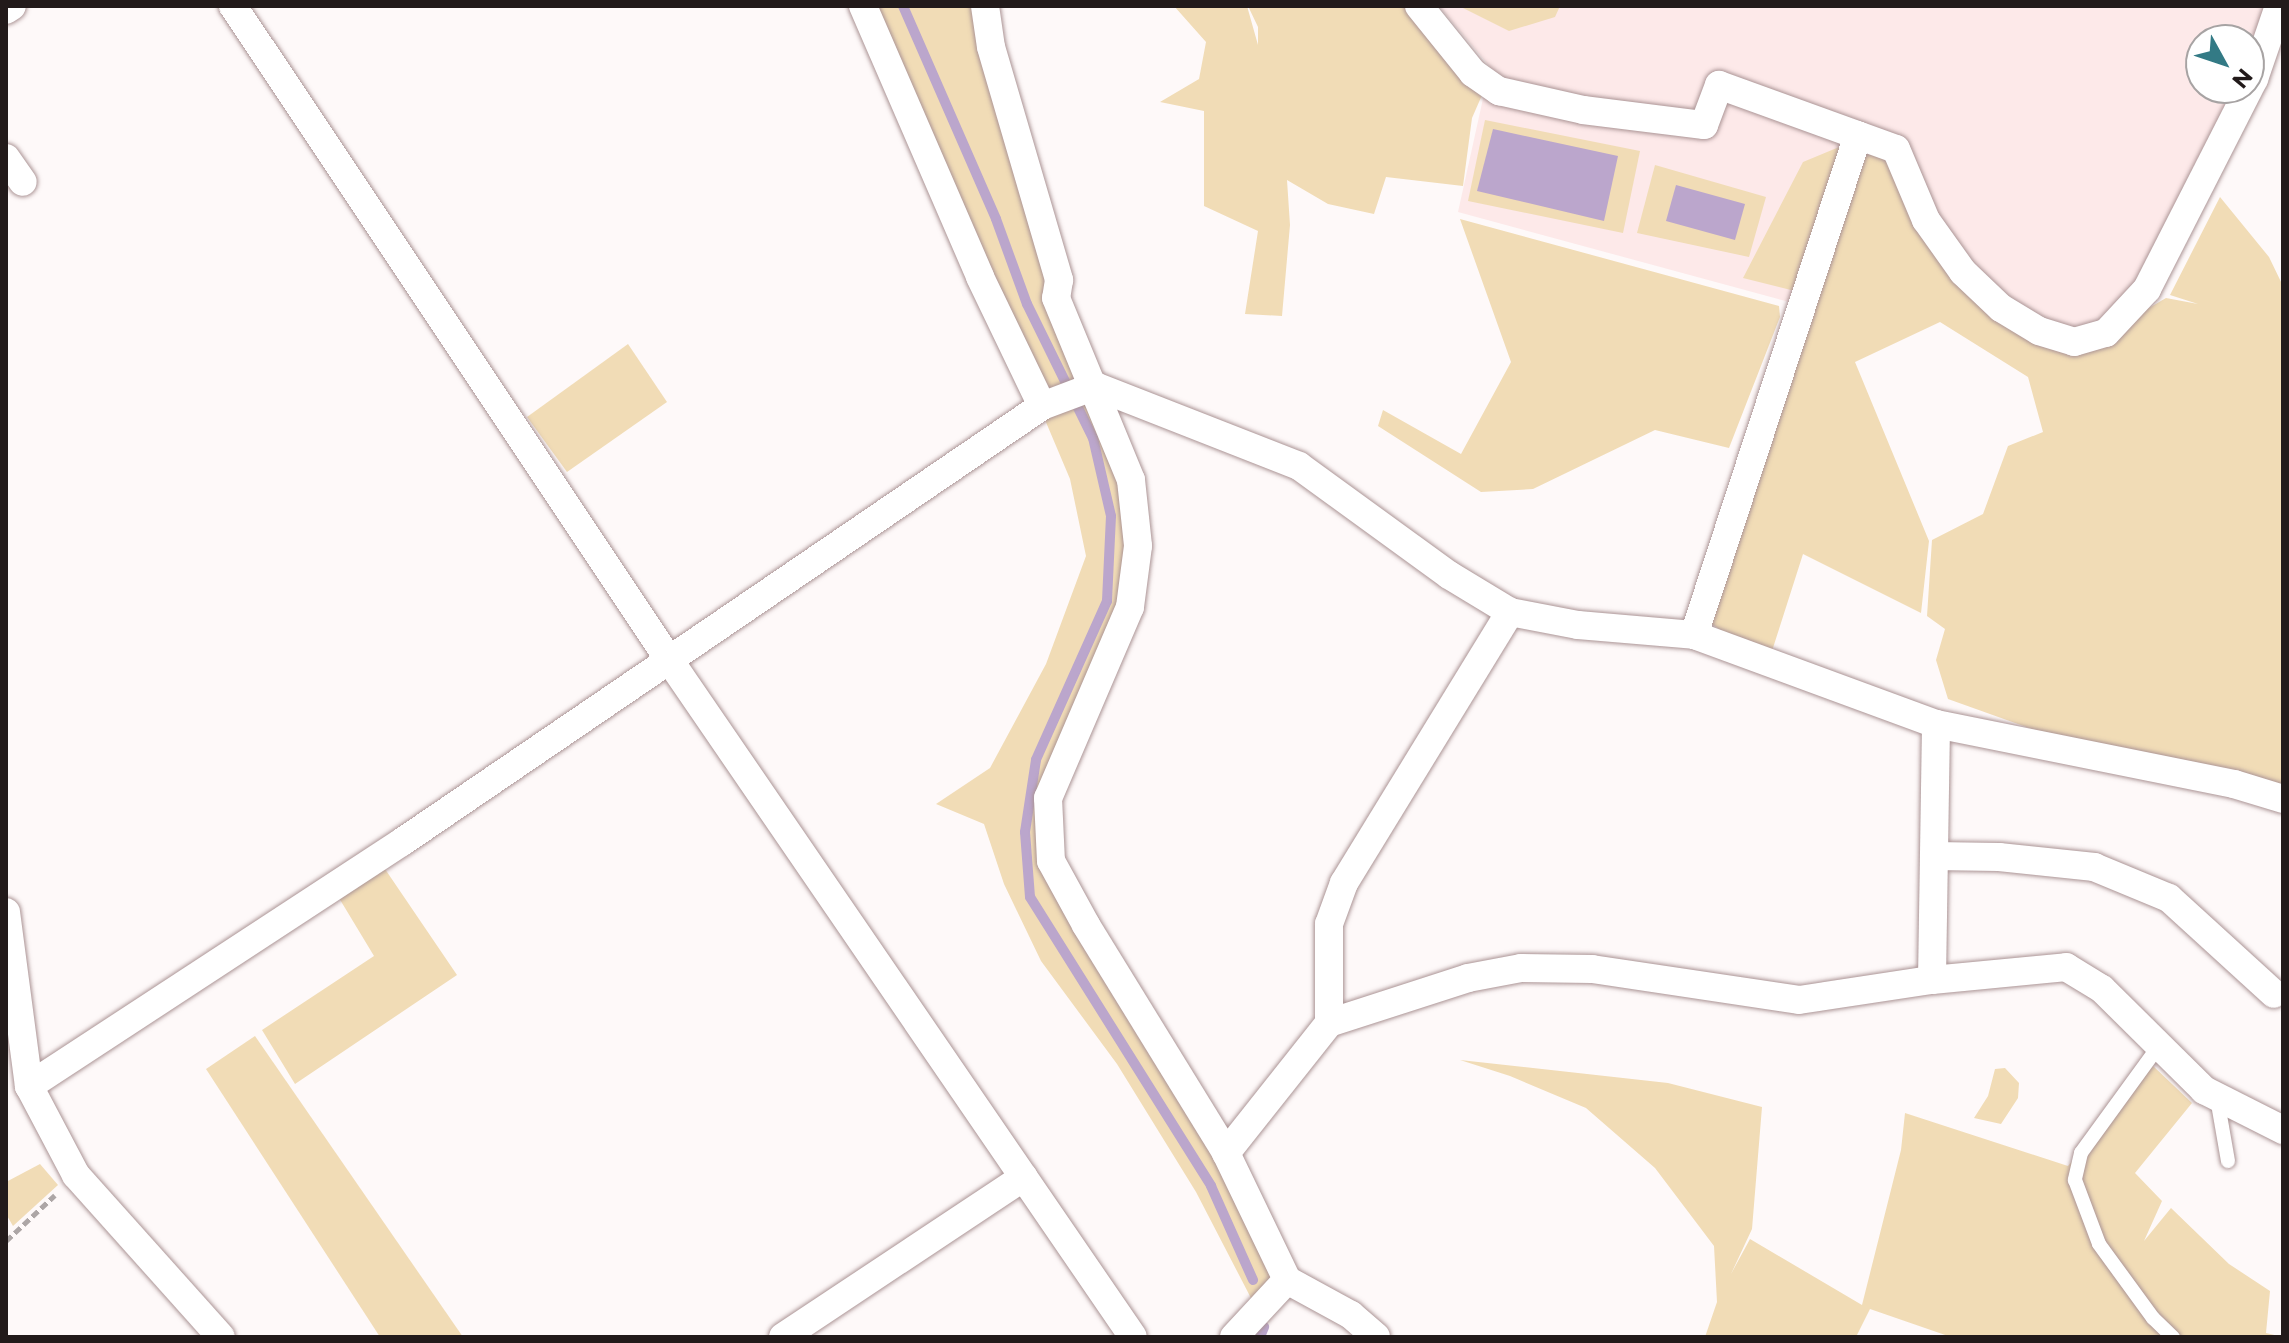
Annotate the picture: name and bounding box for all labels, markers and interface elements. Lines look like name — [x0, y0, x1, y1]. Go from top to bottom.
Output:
north arrow — [2185, 24, 2265, 104]
text: N — [2226, 63, 2258, 94]

